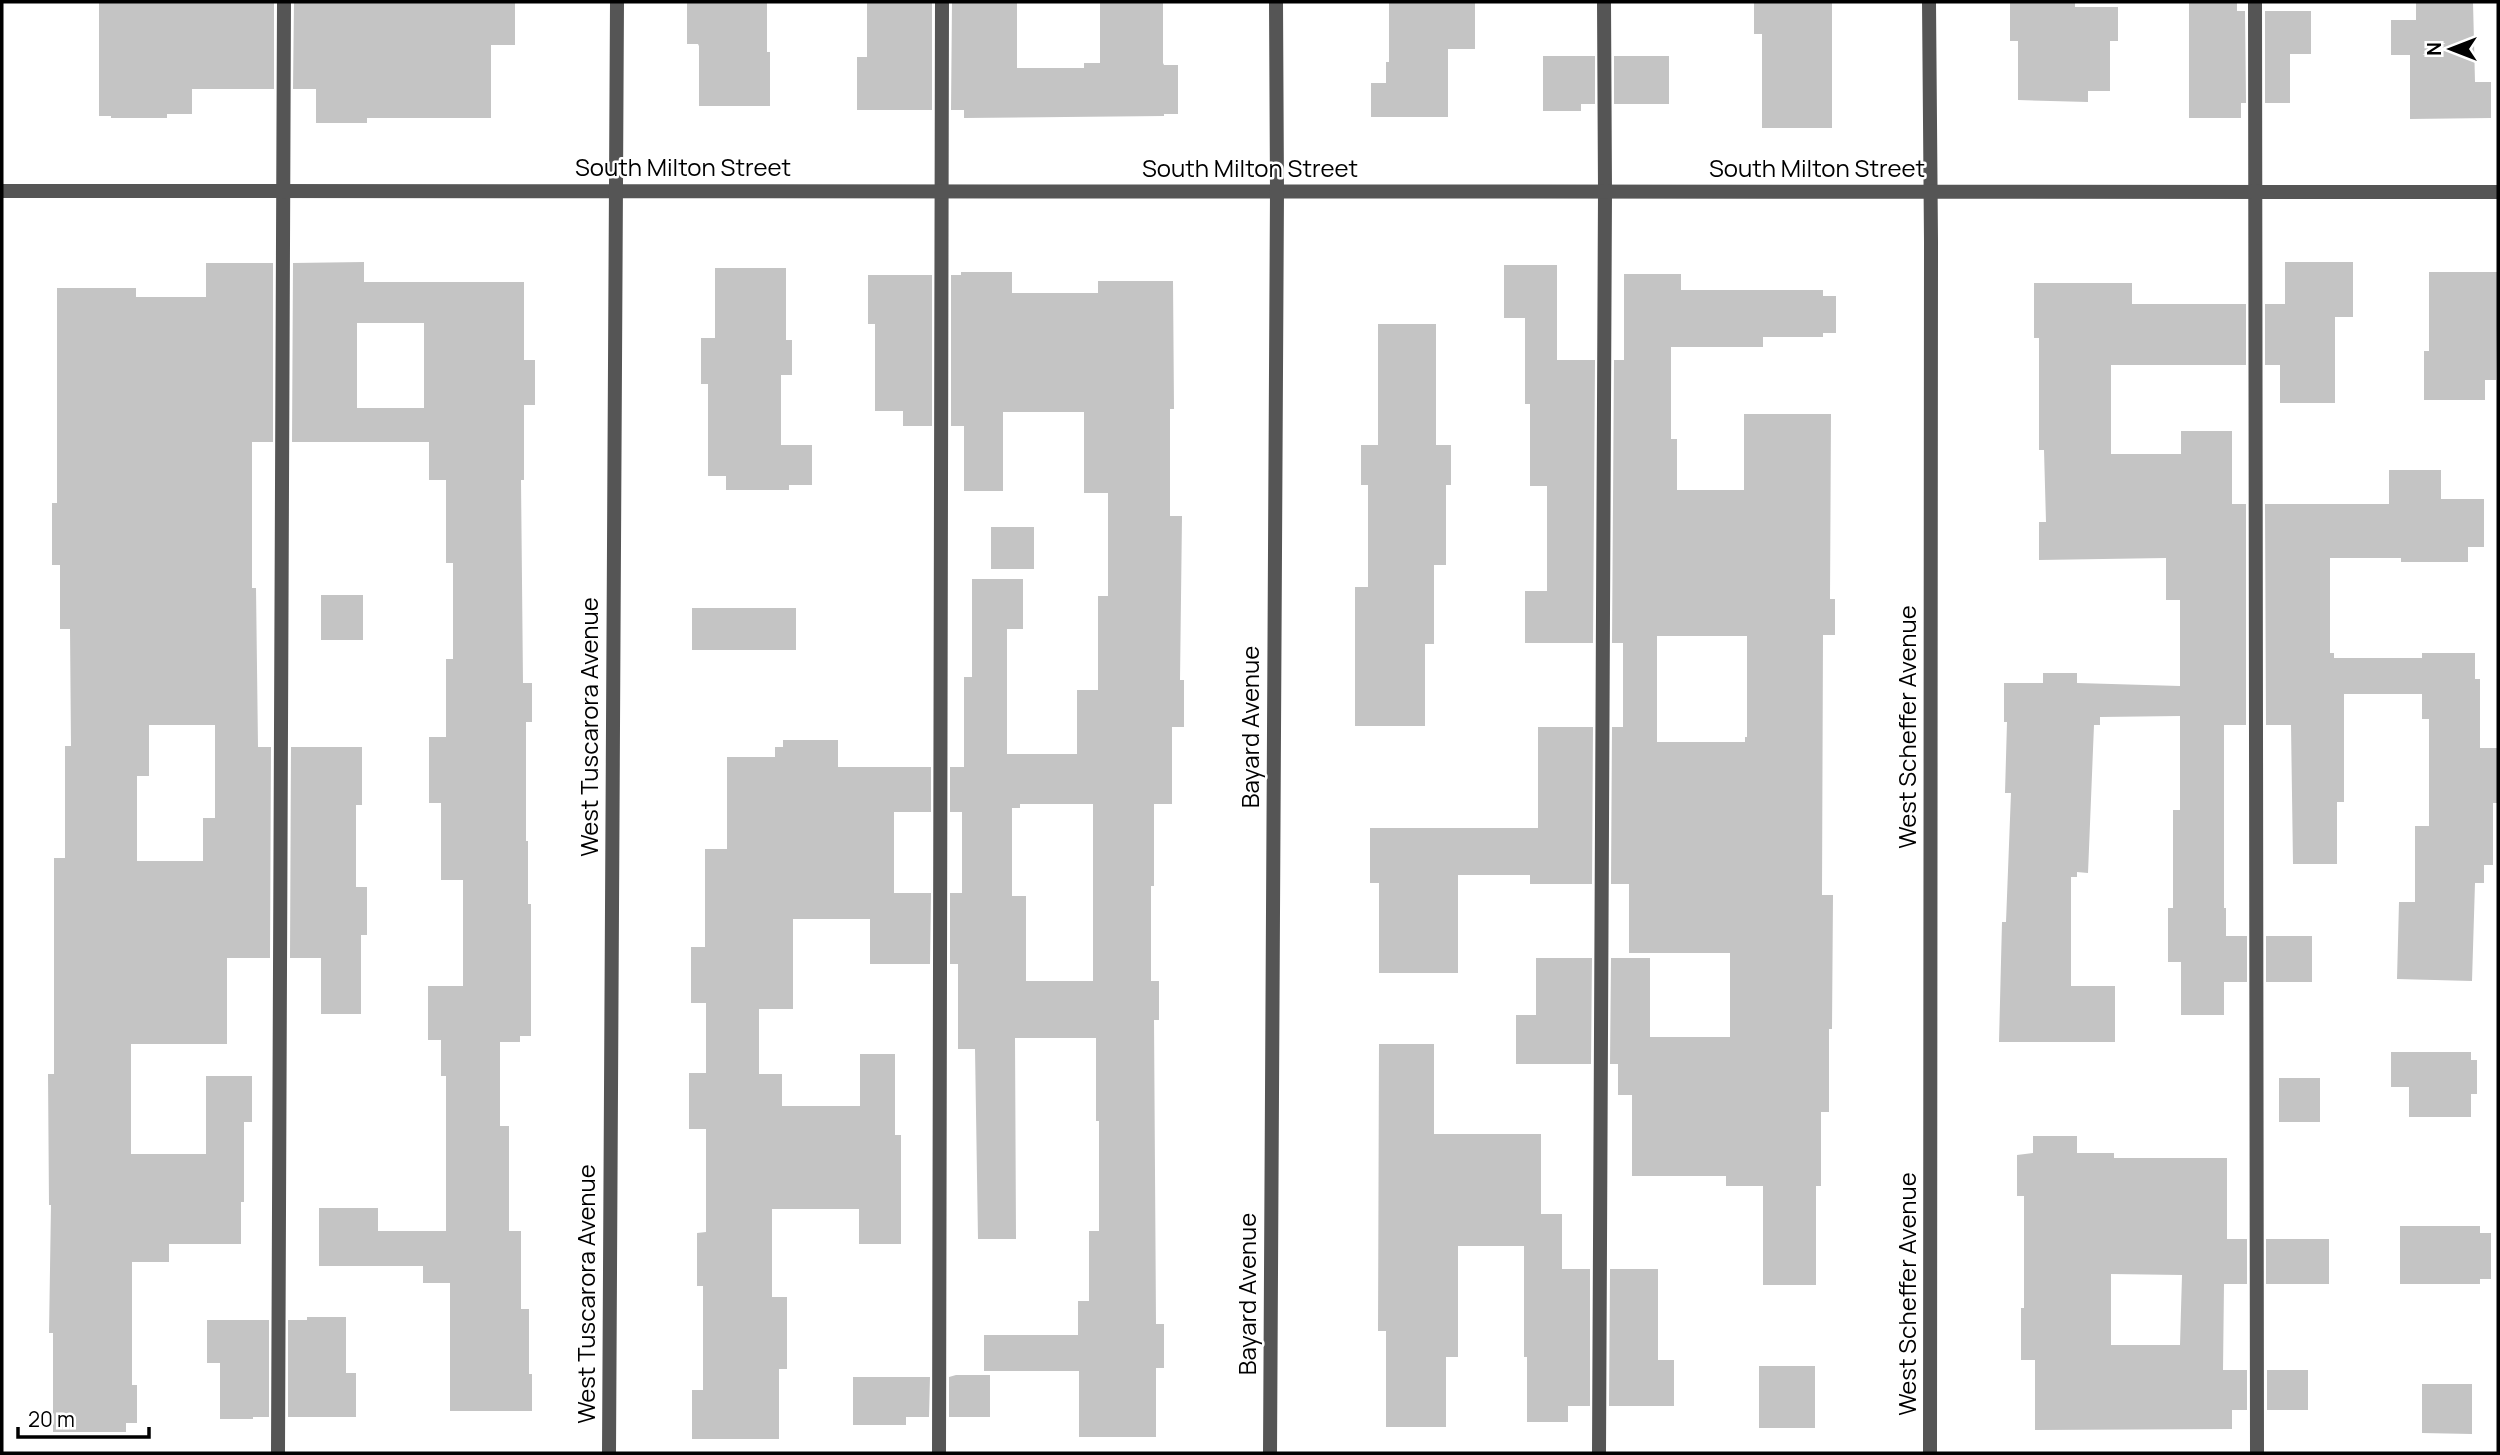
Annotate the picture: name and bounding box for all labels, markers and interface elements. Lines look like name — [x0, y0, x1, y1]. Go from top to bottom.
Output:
north arrow — [2416, 14, 2486, 84]
text: N — [2421, 42, 2447, 56]
street label: South Milton Street — [575, 150, 791, 183]
street label: South Milton Street — [1142, 151, 1358, 184]
street label: South Milton Street — [1709, 151, 1925, 184]
street label: West Tuscarora Avenue — [572, 597, 605, 857]
street label: West Scheffer Avenue — [1890, 605, 1923, 849]
street label: Bayard Avenue — [1233, 646, 1266, 808]
street label: West Tuscarora Avenue — [569, 1164, 602, 1424]
street label: West Scheffer Avenue — [1890, 1172, 1923, 1416]
street label: Bayard Avenue — [1230, 1213, 1263, 1375]
scale bar — [18, 1396, 149, 1440]
text: 20 m — [28, 1405, 75, 1433]

